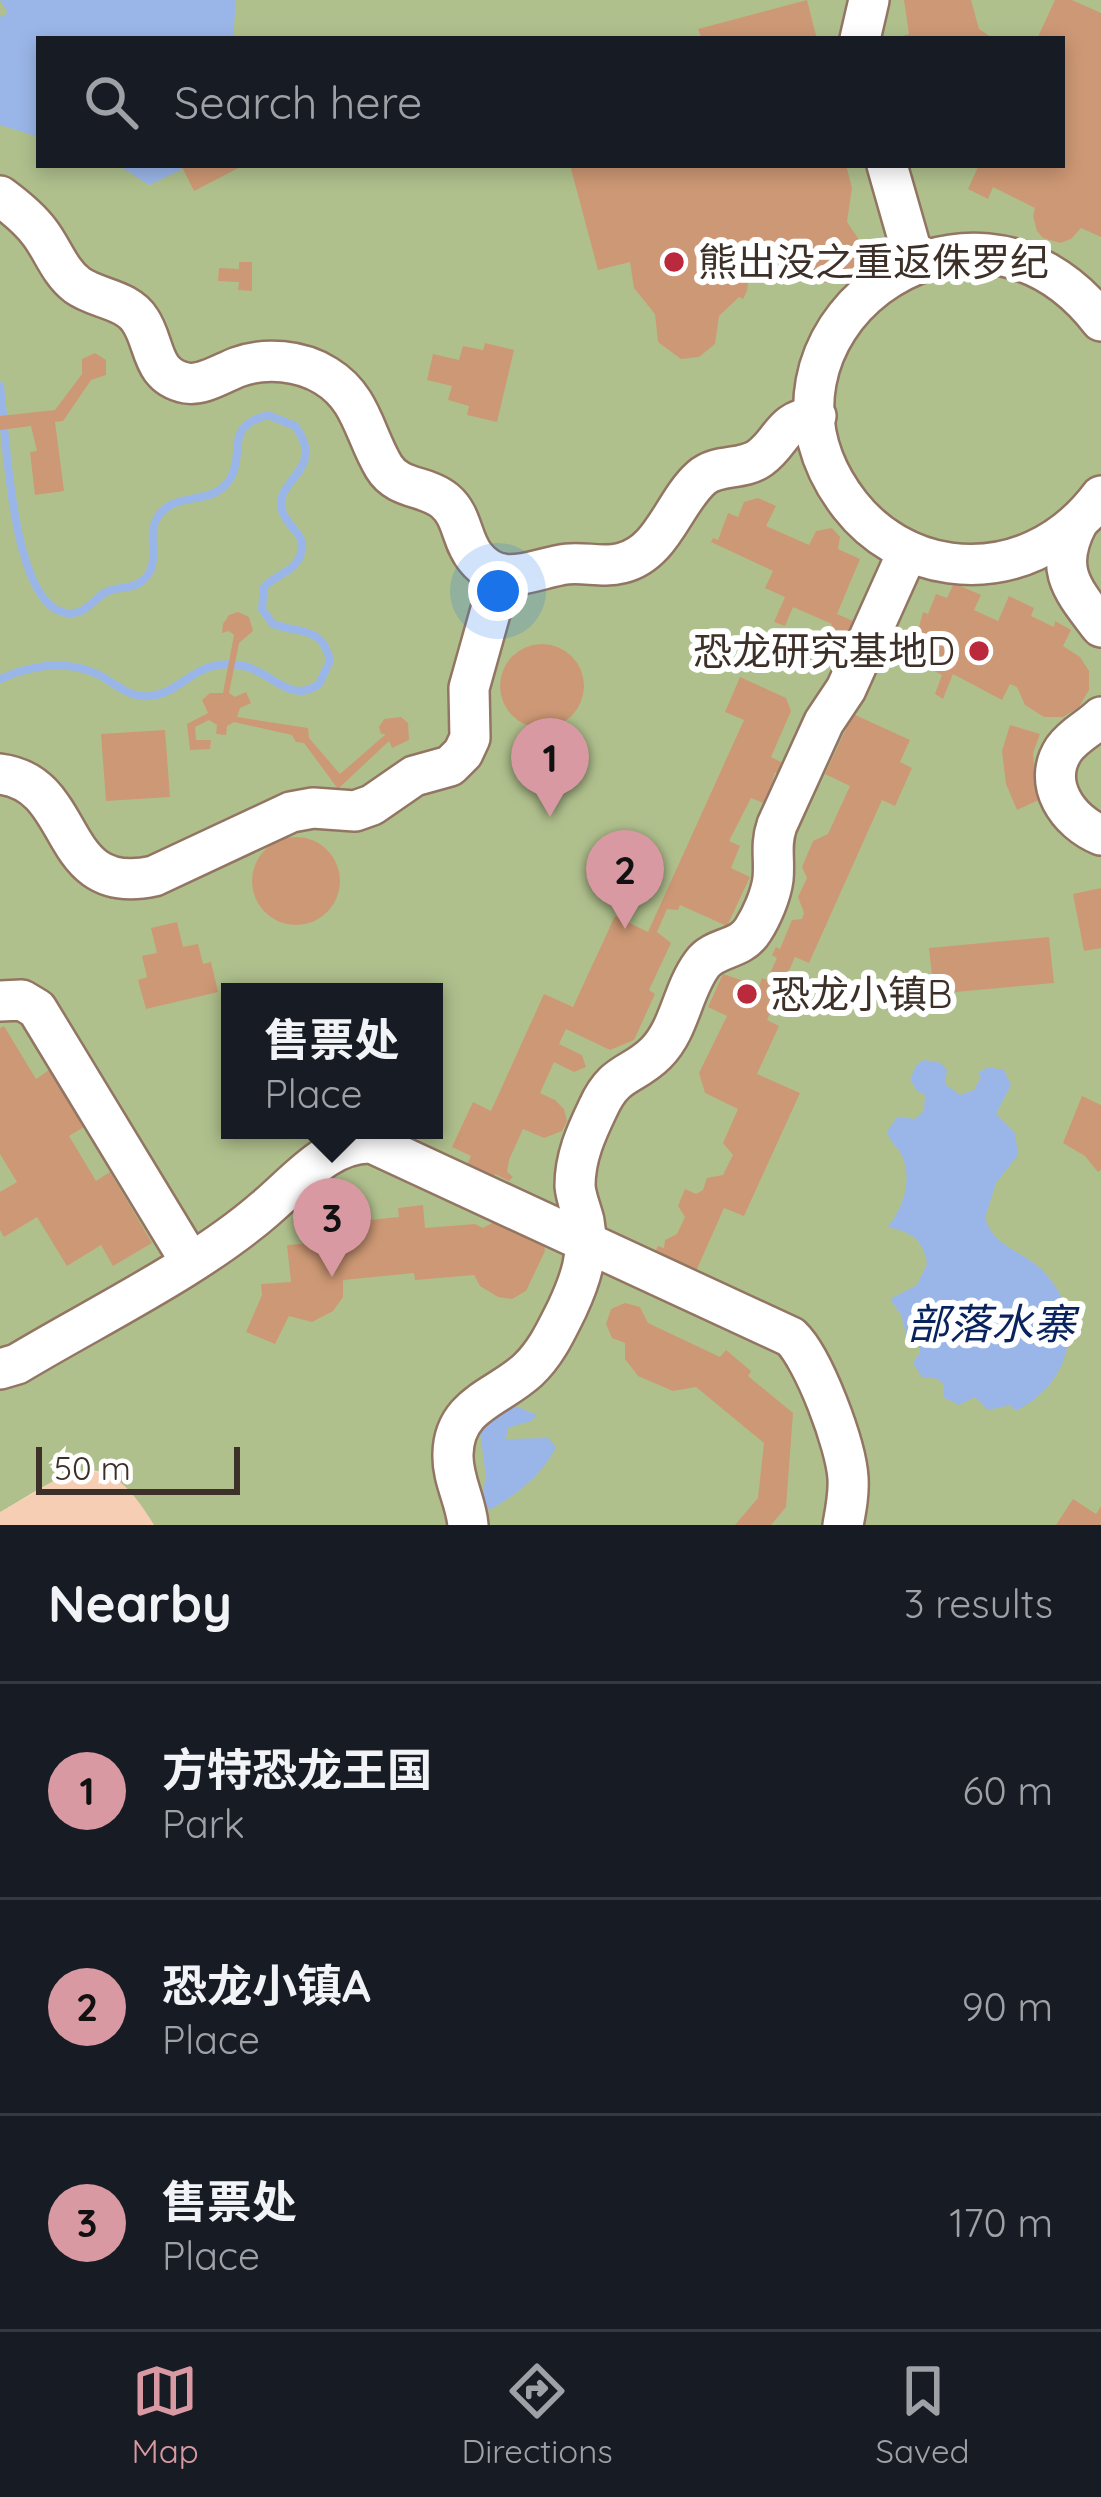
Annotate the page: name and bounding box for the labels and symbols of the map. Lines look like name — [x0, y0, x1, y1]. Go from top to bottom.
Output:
place label: 熊出没之重返侏罗纪 — [698, 237, 1049, 286]
marker: 熊出没之重返侏罗纪 — [661, 249, 687, 275]
your location — [468, 561, 528, 621]
place label: 恐龙研究基地D — [693, 626, 955, 675]
marker: 恐龙研究基地D — [966, 638, 992, 664]
pin: 1 — [511, 718, 589, 817]
pin: 2 — [586, 830, 664, 929]
place label: 恐龙小镇B — [771, 969, 952, 1018]
marker: 恐龙小镇B — [734, 981, 760, 1007]
pin: 3 — [293, 1178, 371, 1277]
water label: 部落水寨 — [907, 1297, 1080, 1350]
scale bar — [36, 1441, 240, 1494]

